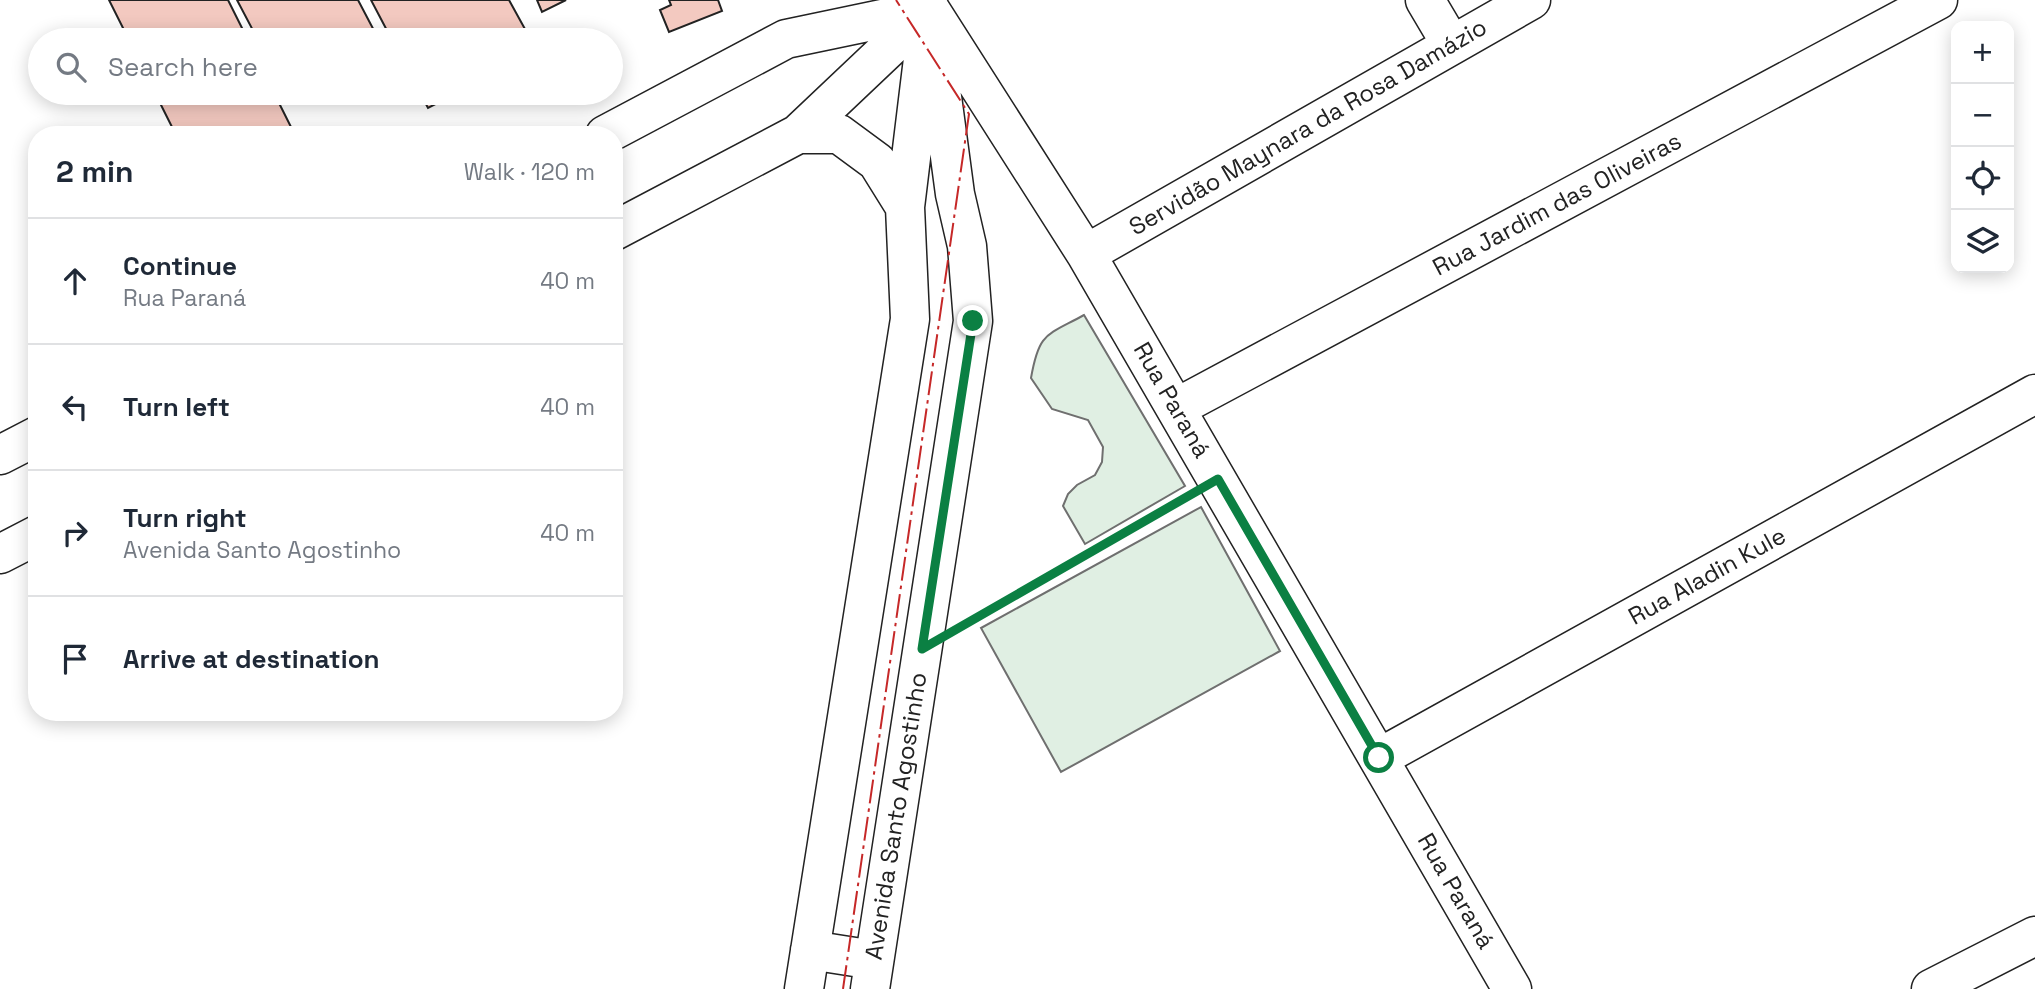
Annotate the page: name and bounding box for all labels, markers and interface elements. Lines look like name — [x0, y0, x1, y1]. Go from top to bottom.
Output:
street label: Servidão Maynara da Rosa Damázio — [1123, 11, 1492, 242]
map controls — [1951, 21, 2014, 273]
button: + — [1951, 21, 2014, 84]
search box — [28, 28, 623, 105]
icon: search — [52, 48, 90, 86]
text: Search here — [108, 50, 258, 84]
button: − — [1951, 84, 2014, 147]
street label: Rua Jardim das Oliveiras — [1427, 125, 1686, 282]
button: locate — [1951, 147, 2014, 210]
text: 2 min — [56, 152, 134, 191]
text: Walk · 120 m — [464, 157, 595, 187]
button: layers — [1951, 210, 2014, 273]
text: Continue — [123, 249, 237, 283]
icon: ahead — [56, 262, 94, 300]
text: 40 m — [540, 266, 595, 296]
text: Rua Paraná — [123, 283, 246, 313]
route end — [957, 305, 988, 336]
street label: Rua Paraná — [1127, 336, 1218, 463]
icon: left — [56, 388, 94, 426]
text: Turn left — [123, 390, 230, 424]
text: 40 m — [540, 392, 595, 422]
text: Turn right — [123, 501, 247, 535]
icon: right — [56, 514, 94, 552]
text: 40 m — [540, 518, 595, 548]
street label: Rua Aladin Kule — [1623, 519, 1791, 632]
text: Avenida Santo Agostinho — [123, 535, 401, 565]
icon: arrive — [56, 640, 94, 678]
text: Arrive at destination — [123, 642, 380, 676]
street label: Avenida Santo Agostinho — [857, 670, 934, 962]
route start — [1363, 742, 1394, 773]
street label: Rua Paraná — [1411, 827, 1502, 954]

